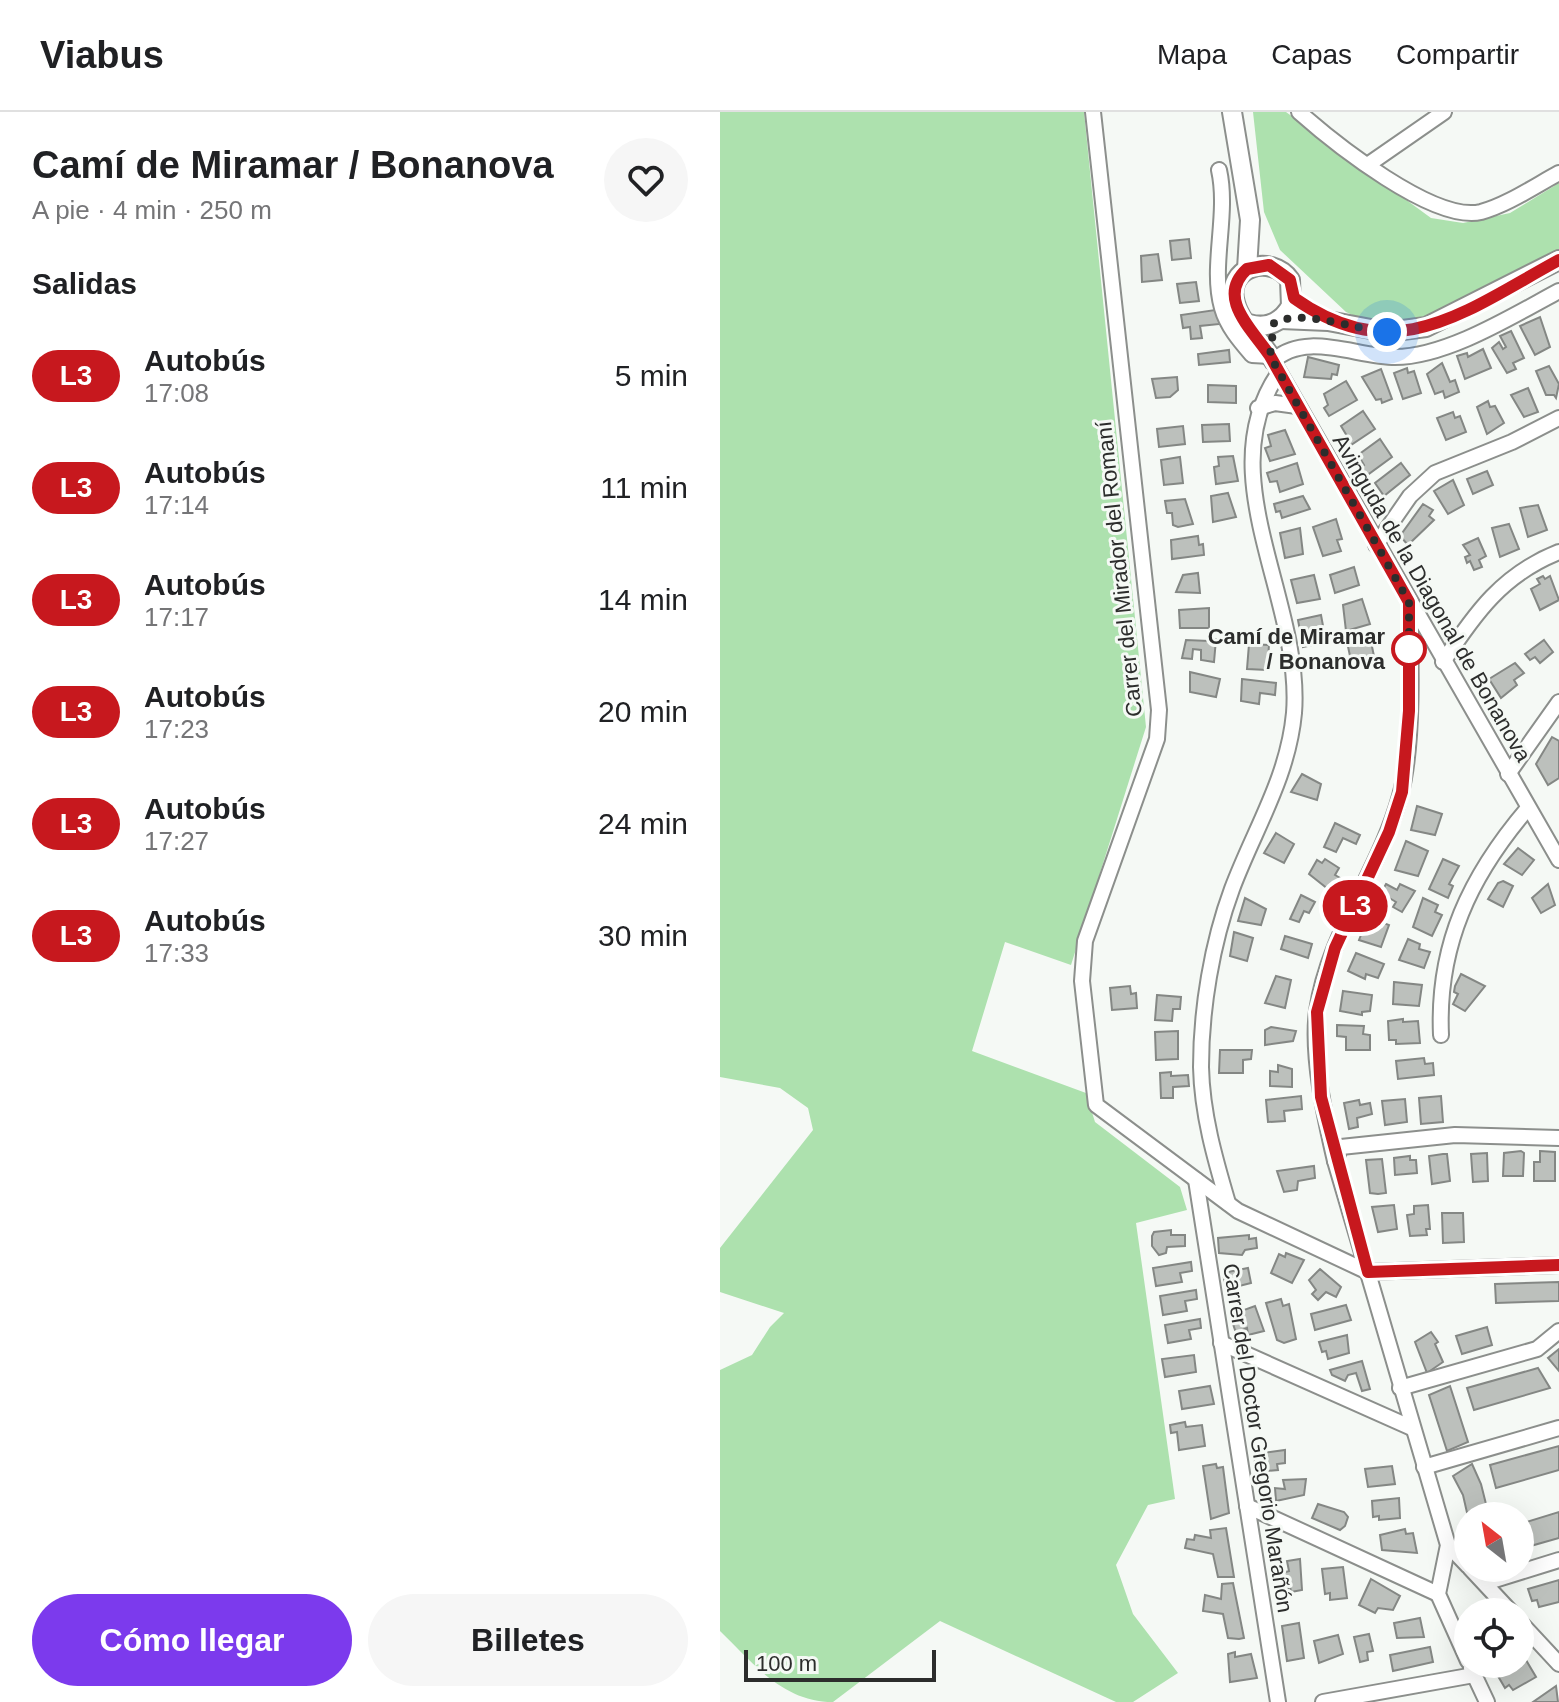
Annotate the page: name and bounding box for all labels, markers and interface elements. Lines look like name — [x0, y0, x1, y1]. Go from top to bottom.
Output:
text: Viabus — [40, 34, 164, 76]
text: Mapa — [1157, 39, 1227, 70]
text: Capas — [1271, 39, 1352, 70]
text: Compartir — [1396, 39, 1519, 70]
button: heart — [604, 138, 688, 222]
text: Camí de Miramar / Bonanova — [32, 144, 554, 186]
text: A pie · 4 min · 250 m — [32, 195, 272, 225]
text: Salidas — [32, 267, 137, 300]
your location — [1367, 312, 1407, 352]
text: Autobús — [144, 344, 266, 377]
text: 5 min — [615, 359, 688, 392]
text: L3 — [60, 360, 92, 391]
text: 17:08 — [144, 378, 209, 408]
street label: Carrer del Mirador del Romaní — [1091, 420, 1147, 718]
street label: Avinguda de la Diagonal de Bonanova — [1328, 430, 1537, 767]
text: Autobús — [144, 456, 266, 489]
text: 11 min — [600, 471, 688, 504]
text: L3 — [60, 472, 92, 503]
text: 17:14 — [144, 490, 209, 520]
text: Autobús — [144, 568, 266, 601]
text: 14 min — [598, 583, 688, 616]
text: L3 — [60, 584, 92, 615]
text: 17:17 — [144, 602, 209, 632]
place label: Camí de Miramar / Bonanova — [1208, 624, 1386, 674]
marker: Camí de Miramar / Bonanova — [1392, 632, 1426, 666]
text: Autobús — [144, 680, 266, 713]
text: 20 min — [598, 695, 688, 728]
text: L3 — [60, 696, 92, 727]
text: 17:23 — [144, 714, 209, 744]
text: Autobús — [144, 792, 266, 825]
text: 24 min — [598, 807, 688, 840]
text: L3 — [60, 808, 92, 839]
text: 17:27 — [144, 826, 209, 856]
line badge: L3 — [1319, 880, 1391, 932]
text: L3 — [1339, 890, 1371, 921]
text: Autobús — [144, 904, 266, 937]
text: 30 min — [598, 919, 688, 952]
text: L3 — [60, 920, 92, 951]
text: 17:33 — [144, 938, 209, 968]
street label: Carrer del Doctor Gregorio Marañón — [1218, 1262, 1298, 1614]
north arrow — [1454, 1502, 1534, 1582]
map controls — [1454, 1502, 1534, 1678]
button: Cómo llegar — [32, 1594, 352, 1686]
button: Billetes — [368, 1594, 688, 1686]
button: locate — [1454, 1598, 1534, 1678]
scale bar — [744, 1646, 936, 1682]
text: 100 m — [756, 1651, 817, 1676]

